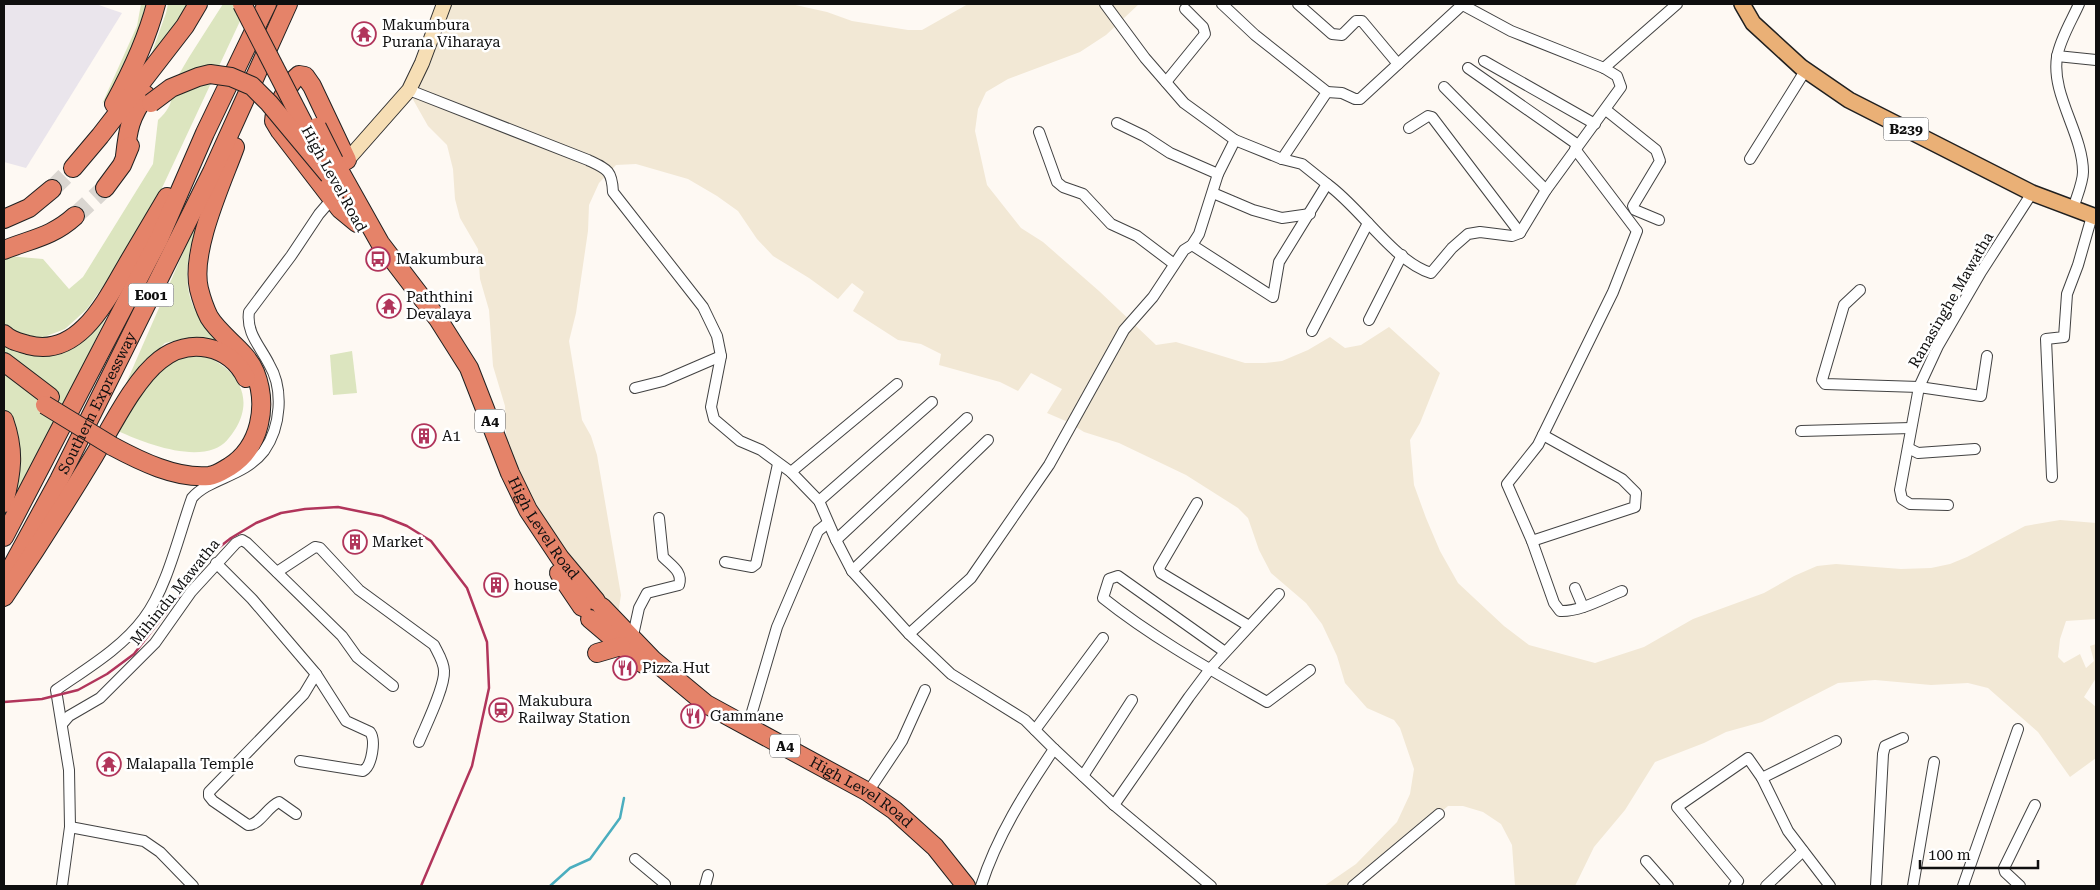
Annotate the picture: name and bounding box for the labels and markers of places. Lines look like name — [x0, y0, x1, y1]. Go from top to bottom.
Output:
place label: Makumbura Purana Viharaya — [382, 16, 501, 51]
temple icon: Makumbura Purana Viharaya — [351, 21, 377, 47]
bus stop icon: Makumbura — [365, 246, 391, 272]
place label: Makumbura — [396, 250, 484, 268]
place label: Paththini Devalaya — [406, 288, 473, 323]
temple icon: Paththini Devalaya — [376, 293, 402, 319]
building icon: A1 — [411, 423, 437, 449]
place label: A1 — [442, 427, 461, 445]
building icon: Market — [342, 529, 368, 555]
place label: Market — [372, 533, 424, 551]
building icon: house — [483, 572, 509, 598]
place label: house — [514, 576, 558, 594]
restaurant icon: Pizza Hut — [612, 655, 638, 681]
place label: Pizza Hut — [642, 659, 710, 677]
place label: Makubura Railway Station — [518, 692, 631, 727]
station icon: Makubura Railway Station — [488, 697, 514, 723]
restaurant icon: Gammane — [680, 703, 706, 729]
place label: Gammane — [710, 707, 783, 725]
temple icon: Malapalla Temple — [96, 751, 122, 777]
place label: Malapalla Temple — [126, 755, 254, 773]

